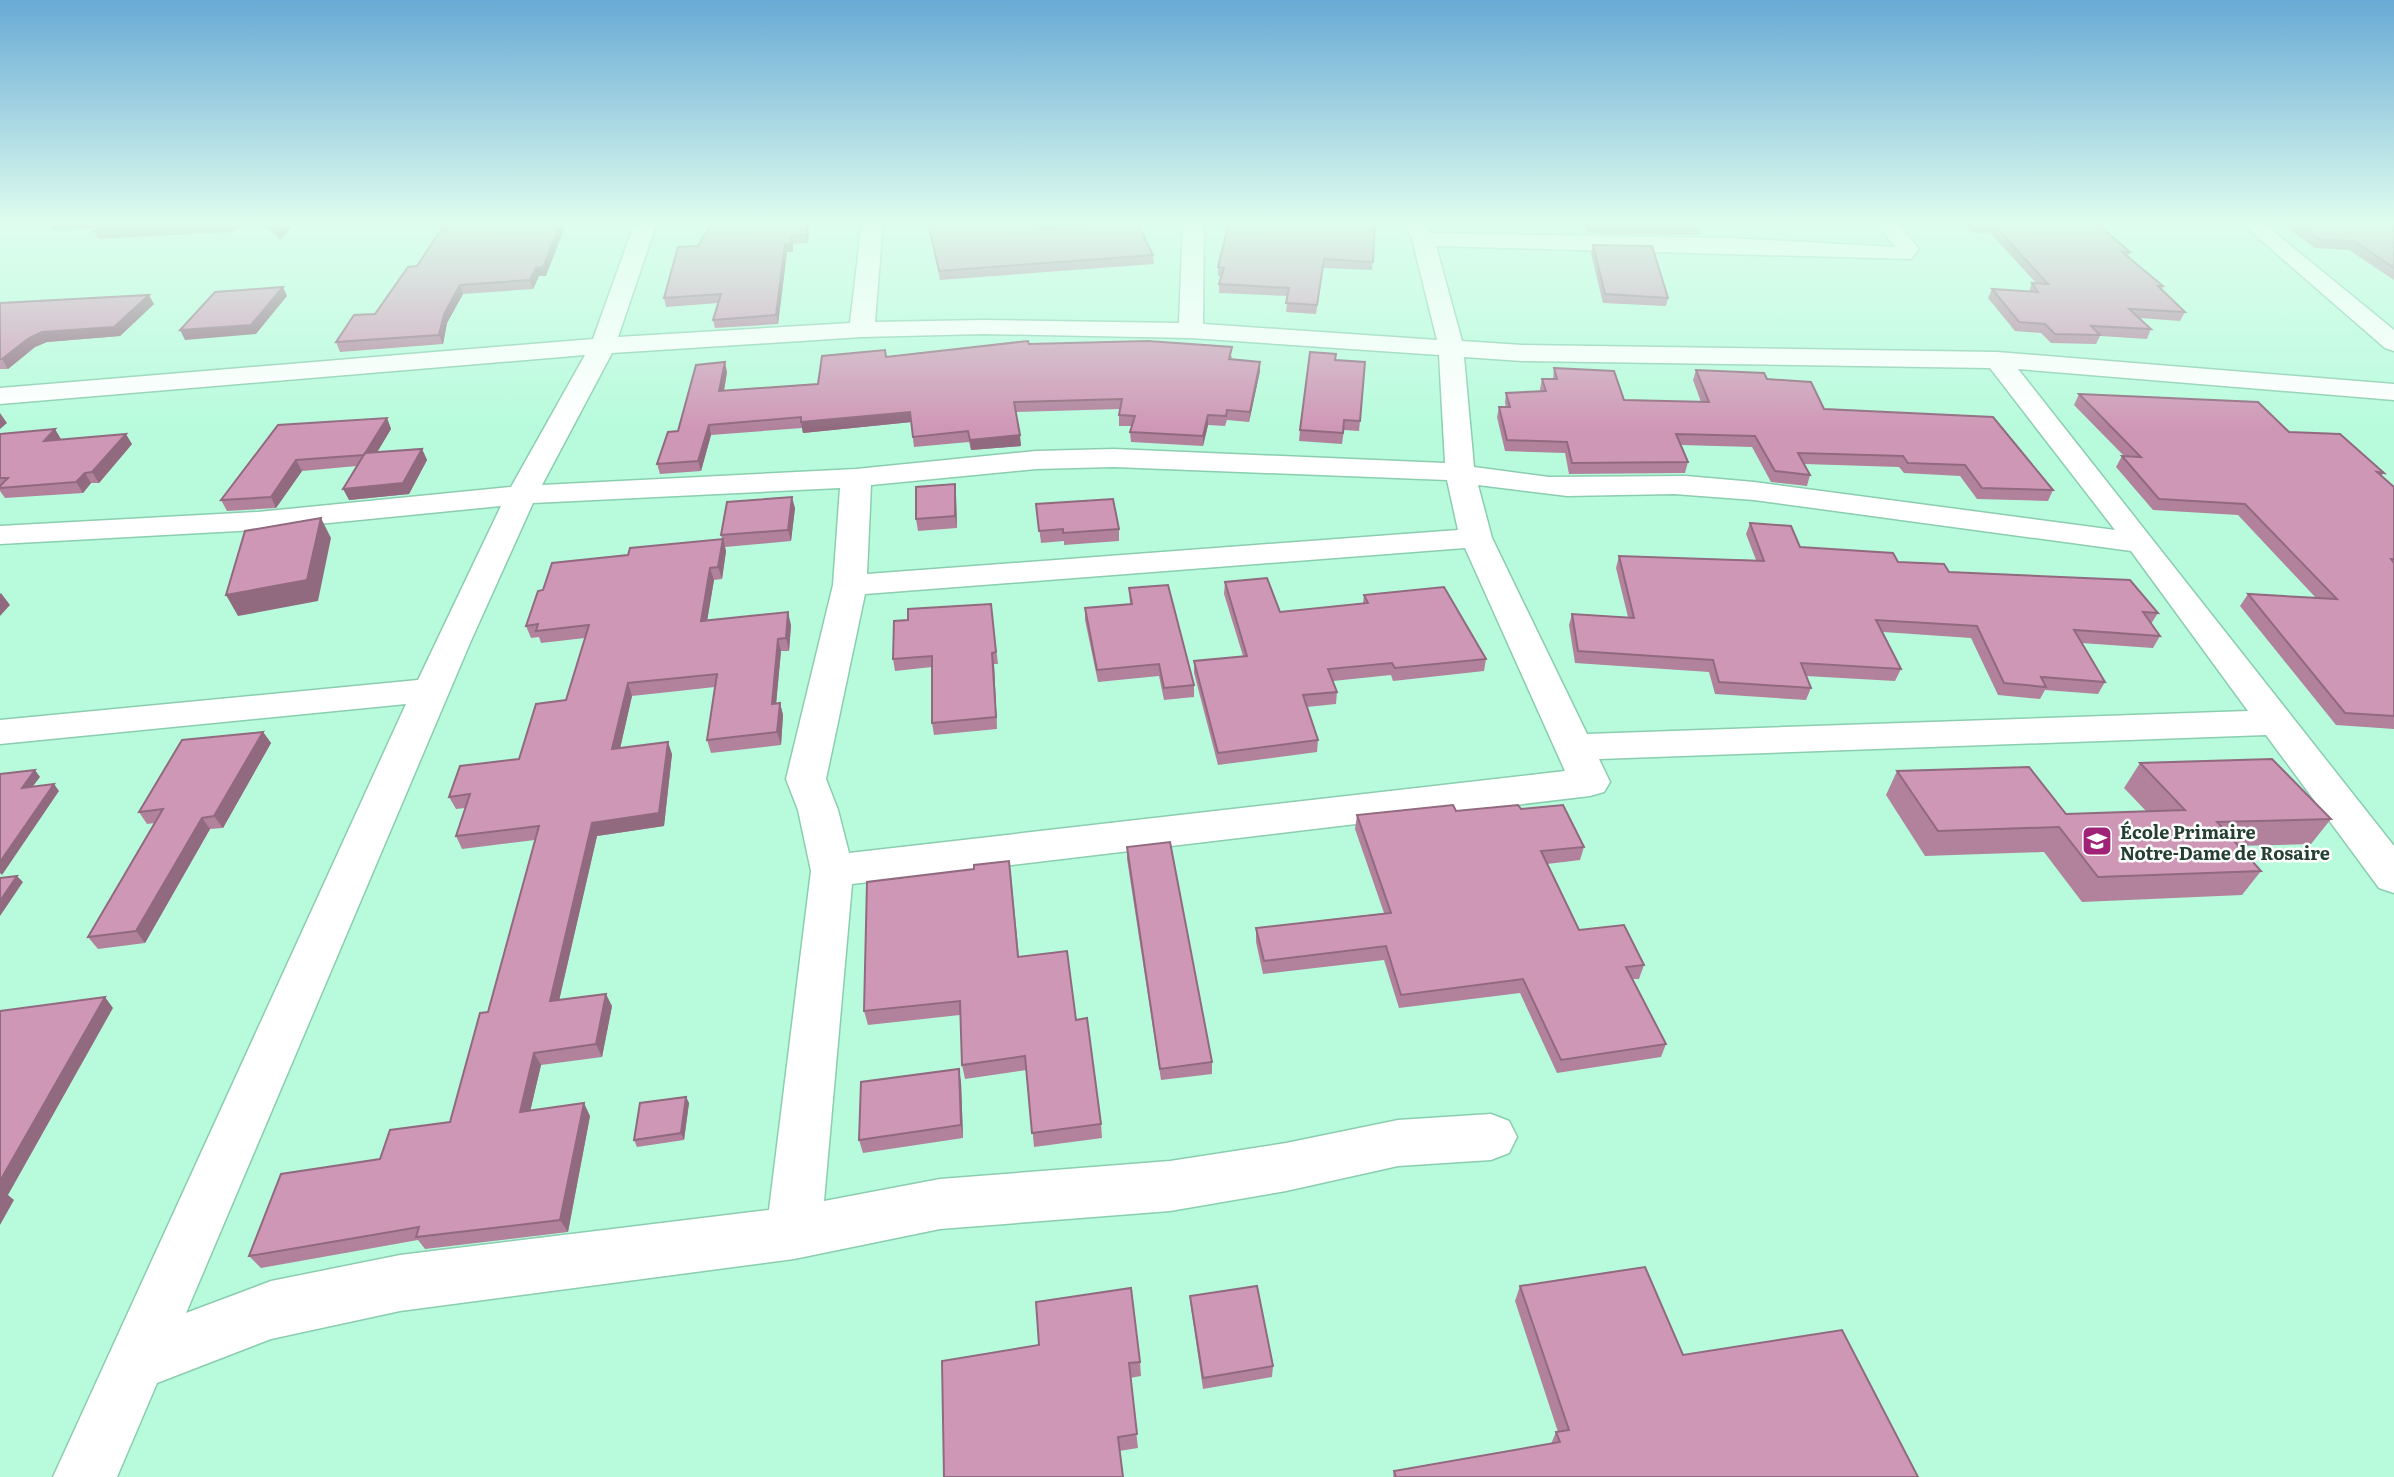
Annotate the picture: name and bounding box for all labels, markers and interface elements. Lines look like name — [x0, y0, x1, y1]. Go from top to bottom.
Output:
place label: École Primaire Notre-Dame de Rosaire — [2120, 818, 2330, 866]
school or university icon: École Primaire Notre-Dame de Rosaire — [2080, 824, 2114, 858]

